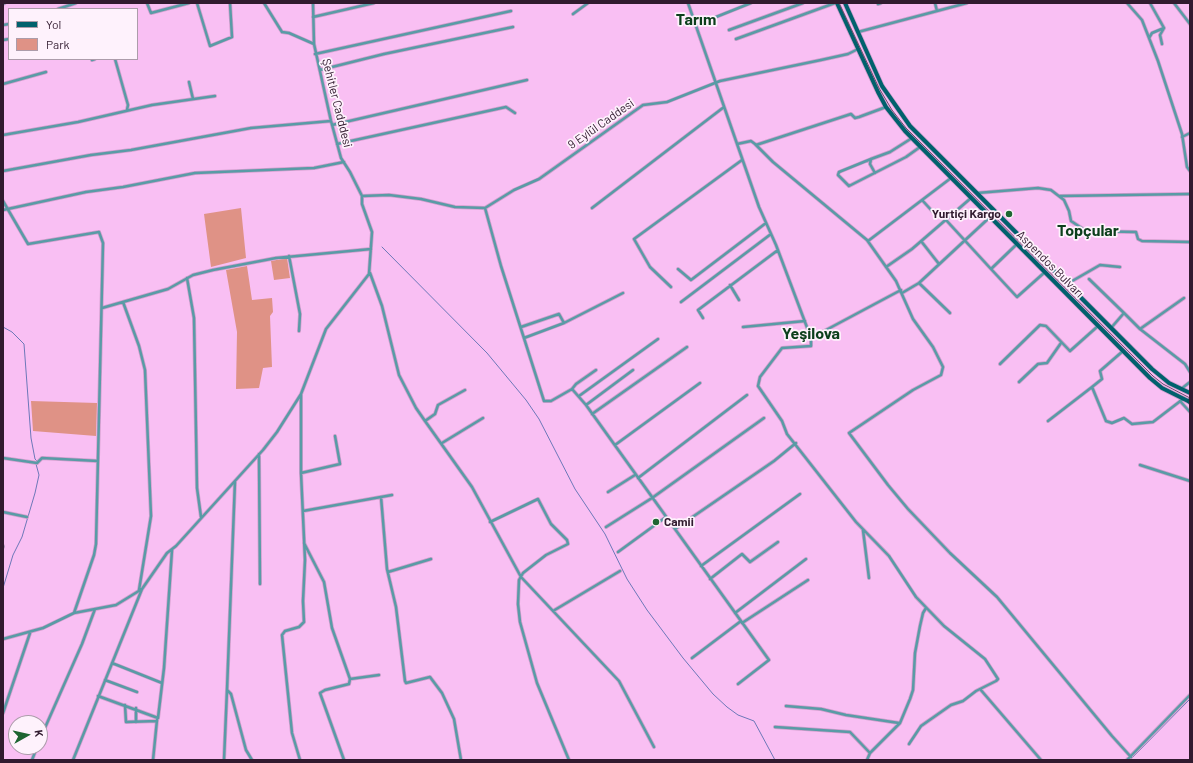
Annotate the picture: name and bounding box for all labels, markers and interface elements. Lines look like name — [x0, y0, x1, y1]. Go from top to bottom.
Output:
legend — [8, 8, 138, 60]
district label: Tarım — [676, 10, 716, 30]
text: Yol — [46, 17, 61, 31]
text: Park — [46, 37, 70, 51]
street label: Şehitler Cadddesi — [319, 57, 355, 149]
street label: 9 Eylül Caddesi — [565, 96, 637, 152]
place label: Yurtiçi Kargo — [932, 207, 1001, 221]
marker: Yurtiçi Kargo — [1004, 209, 1014, 219]
district label: Topçular — [1057, 221, 1119, 241]
street label: Aspendos Bulvarı — [1014, 228, 1086, 300]
district label: Yeşilova — [782, 324, 840, 344]
place label: Camii — [664, 515, 694, 529]
marker: Camii — [651, 517, 661, 527]
north arrow — [8, 715, 48, 755]
text: K — [32, 729, 46, 738]

